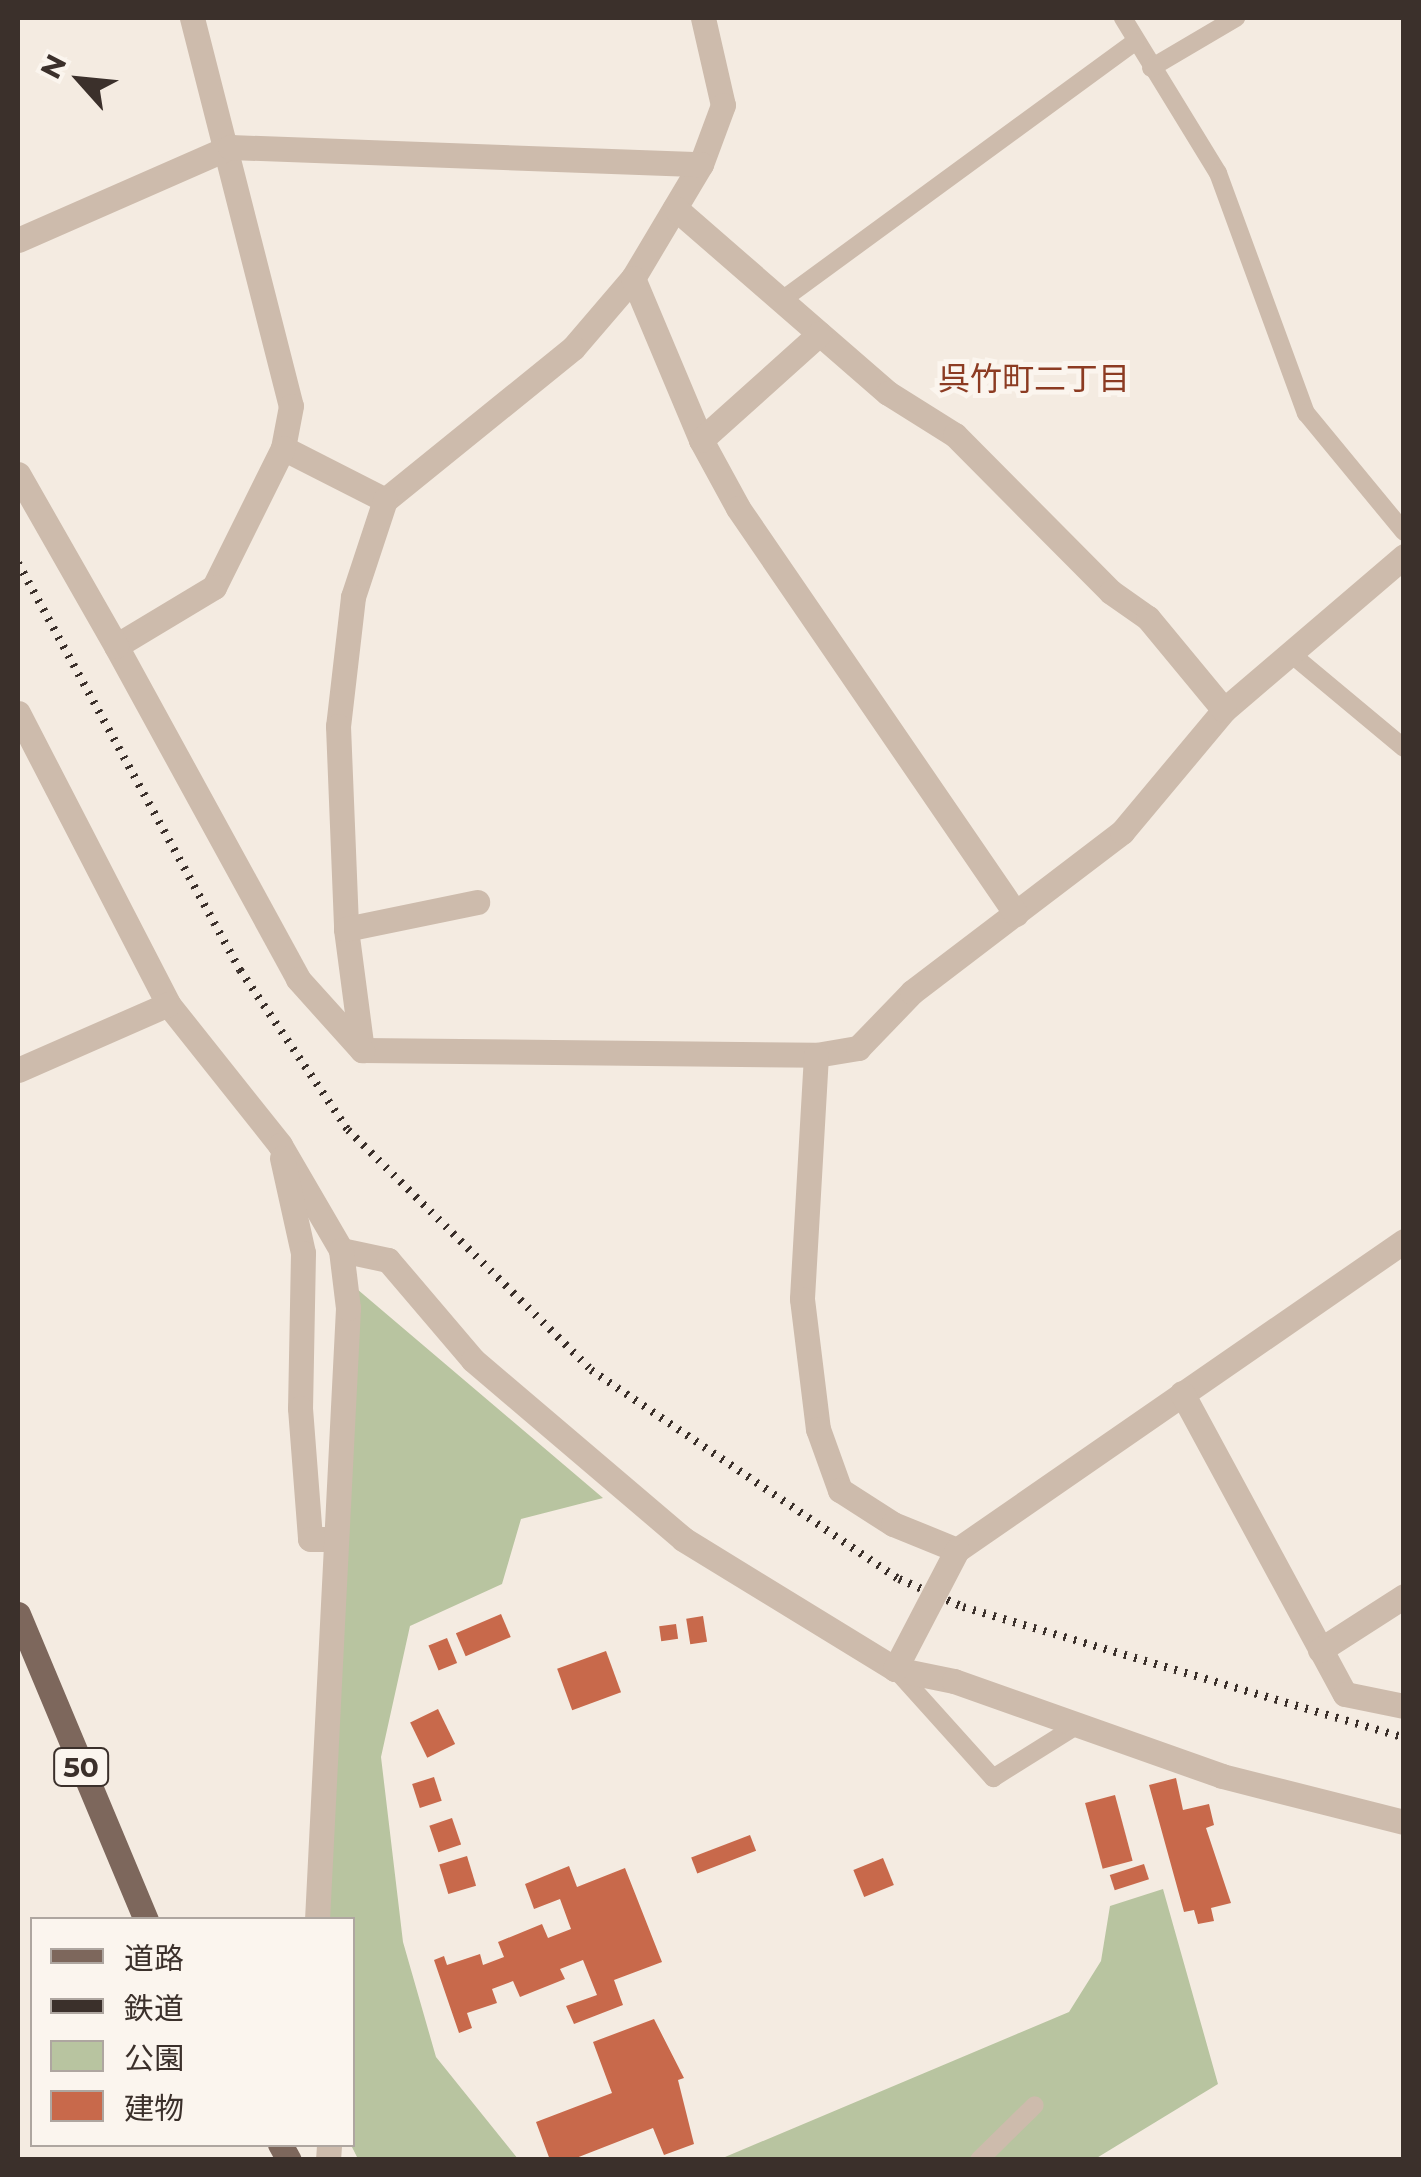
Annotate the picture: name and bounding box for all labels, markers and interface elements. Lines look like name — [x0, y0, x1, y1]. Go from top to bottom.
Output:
north arrow — [30, 30, 130, 130]
text: N — [33, 49, 74, 84]
district label: 呉竹町二丁目 — [938, 360, 1130, 398]
road number: 50 — [51, 1744, 111, 1790]
legend — [30, 1917, 355, 2147]
text: 道路 — [124, 1940, 184, 1977]
text: 鉄道 — [124, 1990, 184, 2027]
text: 公園 — [124, 2040, 184, 2077]
text: 建物 — [124, 2090, 184, 2127]

